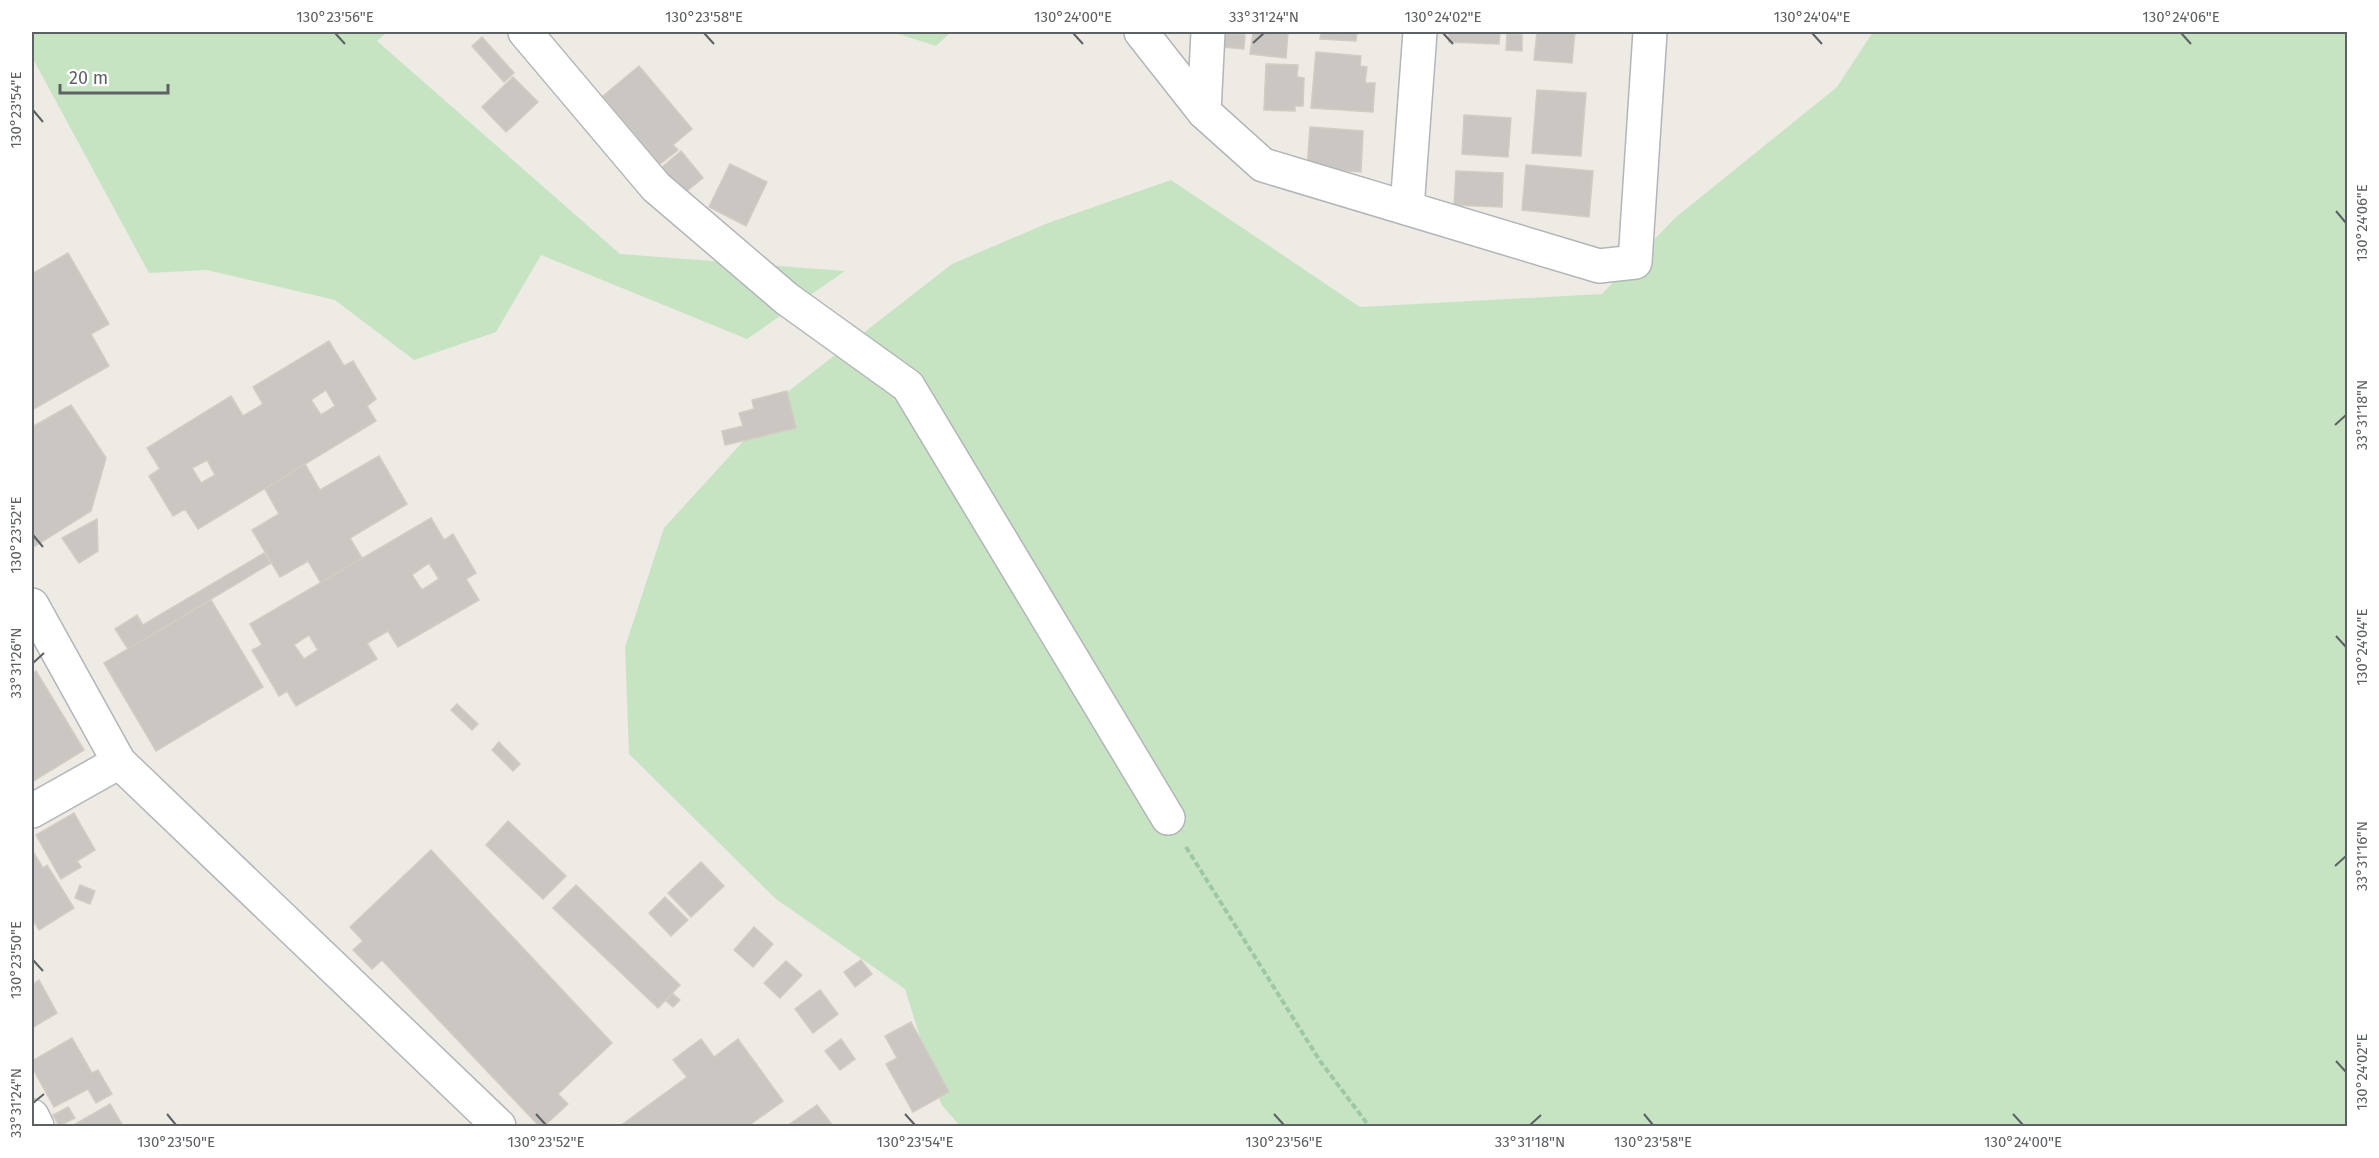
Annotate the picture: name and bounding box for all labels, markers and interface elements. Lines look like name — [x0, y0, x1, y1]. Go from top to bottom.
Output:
text: 130°23'56"E — [296, 8, 374, 26]
text: 130°23'58"E — [665, 8, 743, 26]
text: 130°24'00"E — [1034, 8, 1112, 26]
text: 33°31'24"N — [1229, 8, 1299, 26]
text: 130°24'02"E — [1404, 8, 1482, 26]
text: 130°24'04"E — [1773, 8, 1851, 26]
text: 130°24'06"E — [2142, 8, 2220, 26]
scale bar — [60, 57, 168, 95]
text: 20 m — [69, 67, 108, 89]
text: 130°23'54"E — [7, 71, 25, 149]
text: 130°24'06"E — [2353, 184, 2371, 262]
text: 33°31'18"N — [2353, 380, 2371, 450]
text: 130°23'52"E — [7, 496, 25, 574]
text: 130°24'04"E — [2353, 608, 2371, 686]
text: 33°31'26"N — [7, 627, 25, 699]
text: 33°31'16"N — [2353, 821, 2371, 891]
text: 130°23'50"E — [7, 921, 25, 999]
text: 130°24'02"E — [2353, 1033, 2371, 1111]
text: 33°31'24"N — [7, 1068, 25, 1138]
text: 130°23'50"E — [137, 1133, 215, 1151]
text: 130°23'52"E — [507, 1133, 585, 1151]
text: 130°23'54"E — [876, 1133, 954, 1151]
text: 130°23'56"E — [1245, 1133, 1323, 1151]
text: 33°31'18"N — [1495, 1133, 1565, 1151]
text: 130°23'58"E — [1614, 1133, 1692, 1151]
text: 130°24'00"E — [1984, 1133, 2062, 1151]

